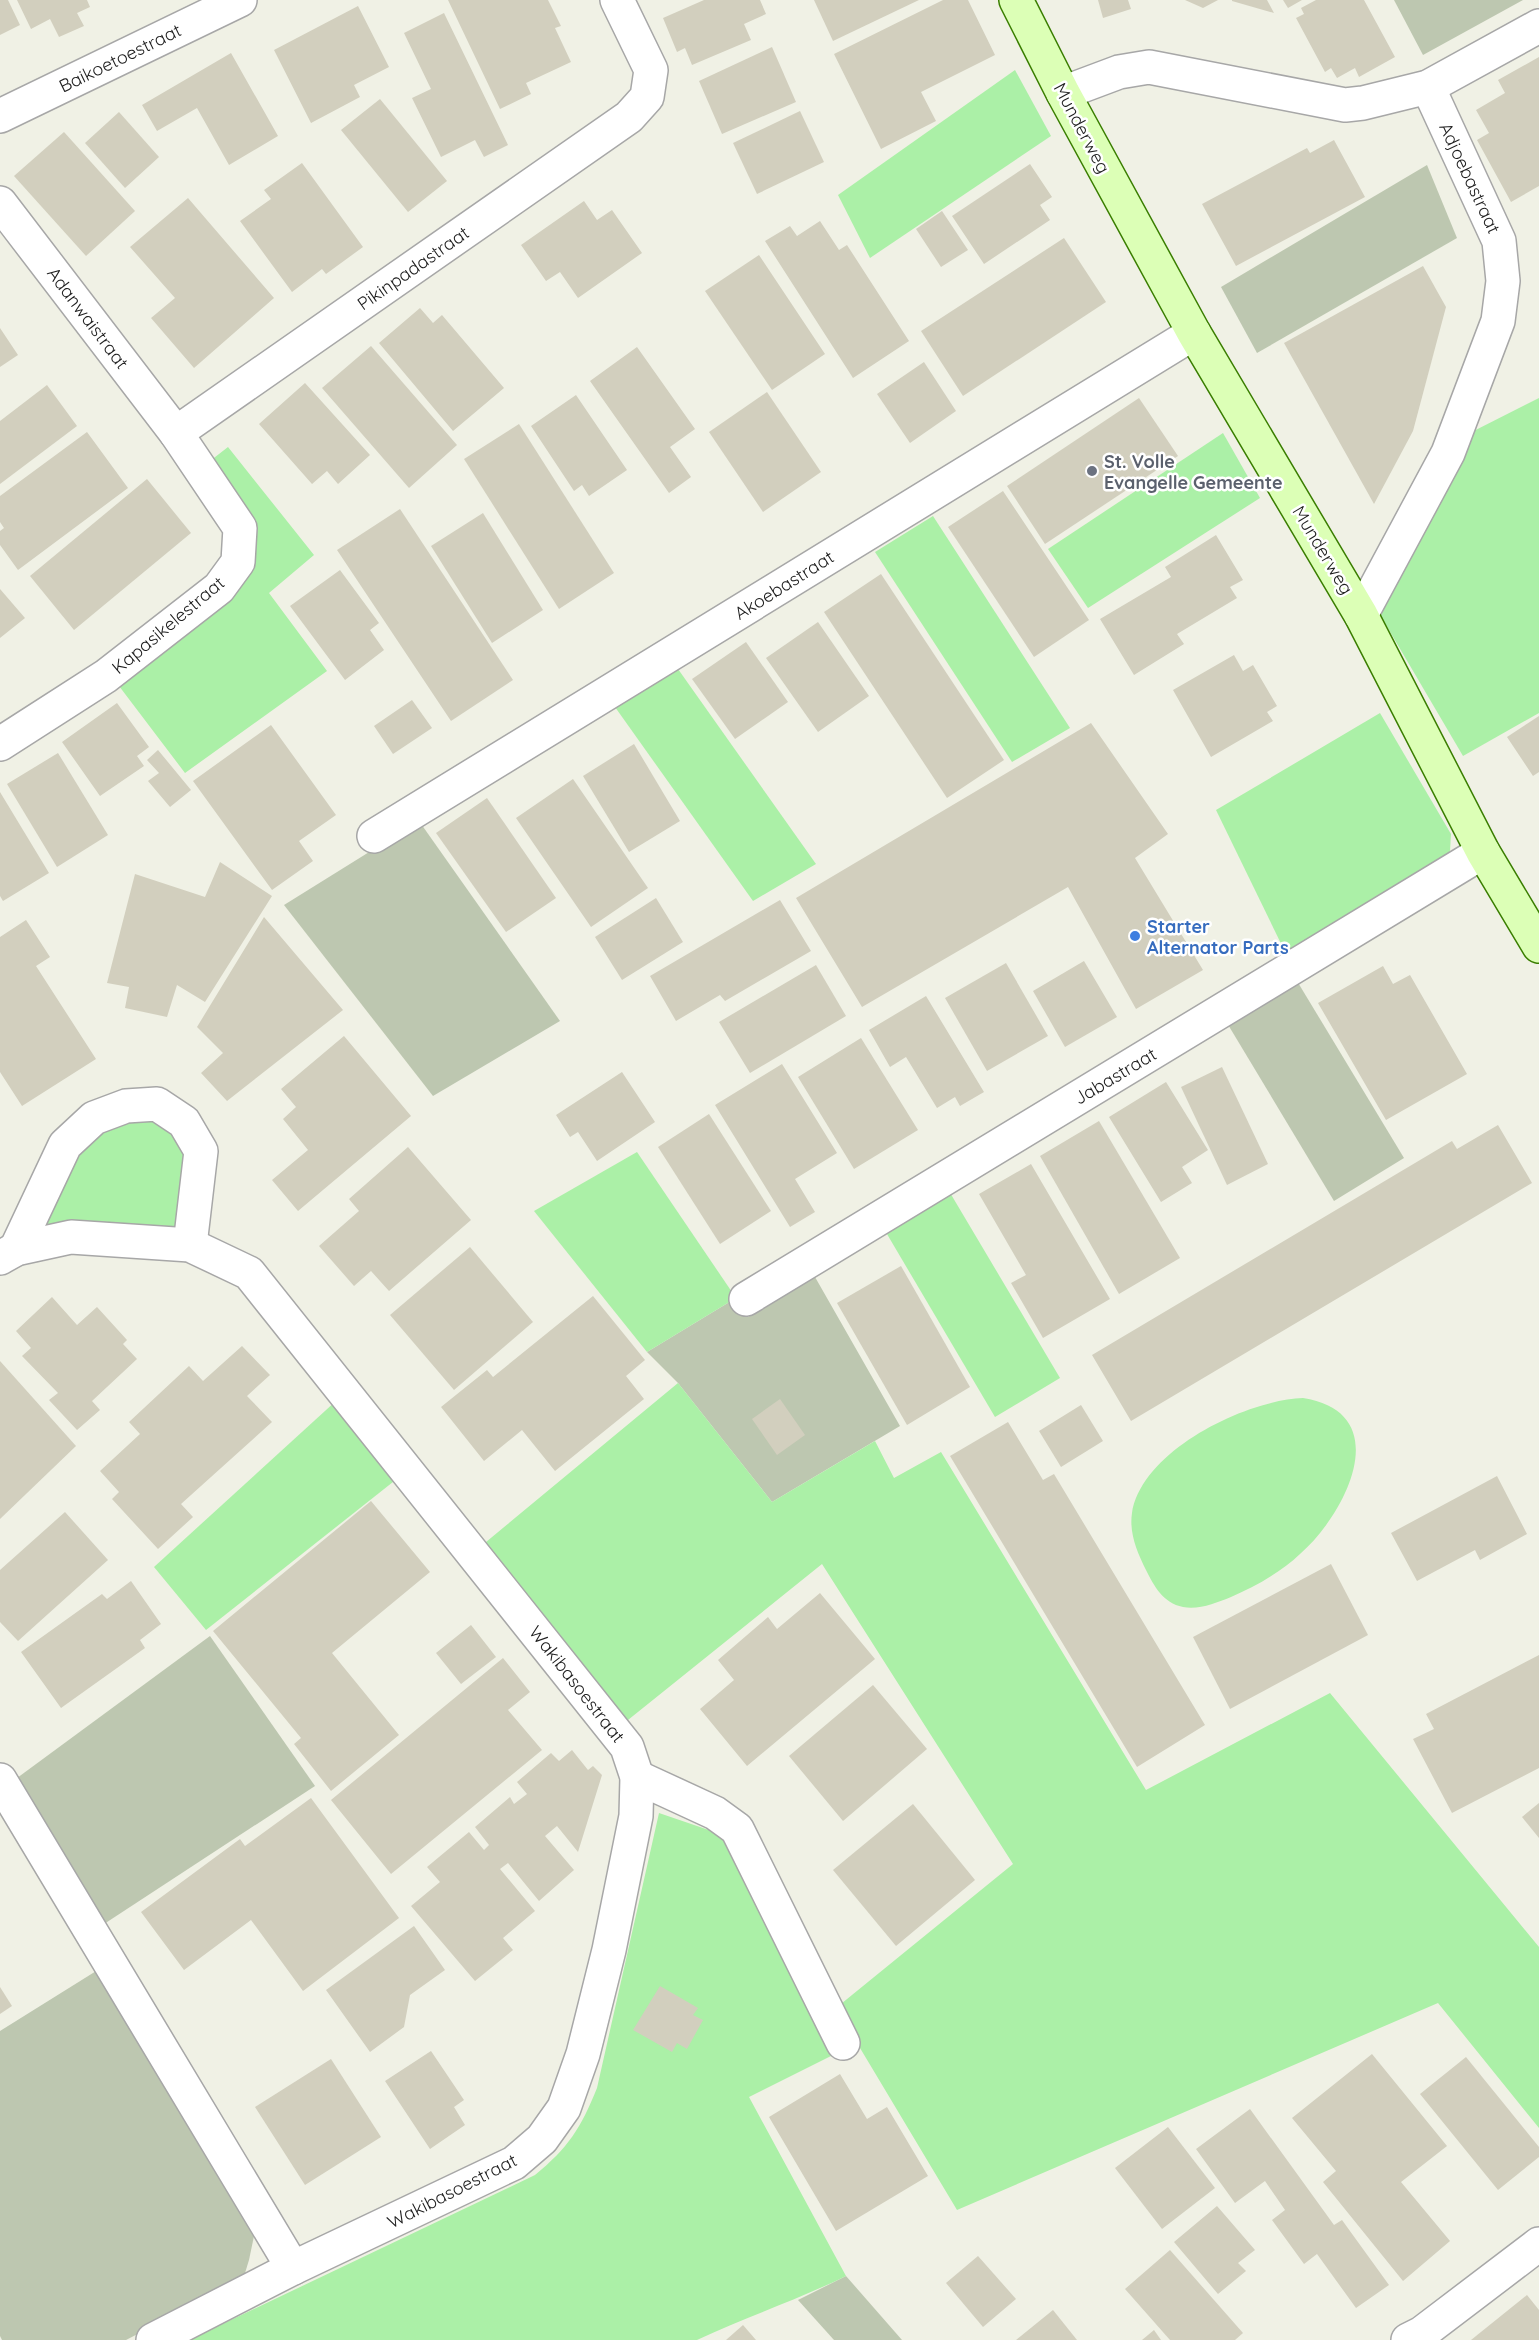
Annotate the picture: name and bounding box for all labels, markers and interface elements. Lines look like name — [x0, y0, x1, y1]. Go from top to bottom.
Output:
street label: Baikoetoestraat — [55, 18, 185, 98]
street label: Munderweg — [1049, 79, 1115, 177]
street label: Adjoebastraat — [1434, 119, 1506, 237]
street label: Pikinpadastraat — [353, 221, 473, 315]
street label: Adanwaistraat — [42, 263, 134, 373]
place label: St. Volle Evangelle Gemeente — [1104, 450, 1283, 494]
marker: St. Volle Evangelle Gemeente — [1085, 464, 1099, 478]
street label: Munderweg — [1288, 502, 1358, 598]
street label: Akoebastraat — [730, 545, 838, 625]
street label: Kapasikelestraat — [107, 571, 229, 679]
place label: Starter Alternator Parts — [1147, 915, 1289, 959]
marker: Starter Alternator Parts — [1128, 929, 1142, 943]
street label: Jabastraat — [1069, 1042, 1161, 1110]
street label: Wakibasoestraat — [524, 1621, 630, 1747]
street label: Wakibasoestraat — [383, 2148, 521, 2234]

